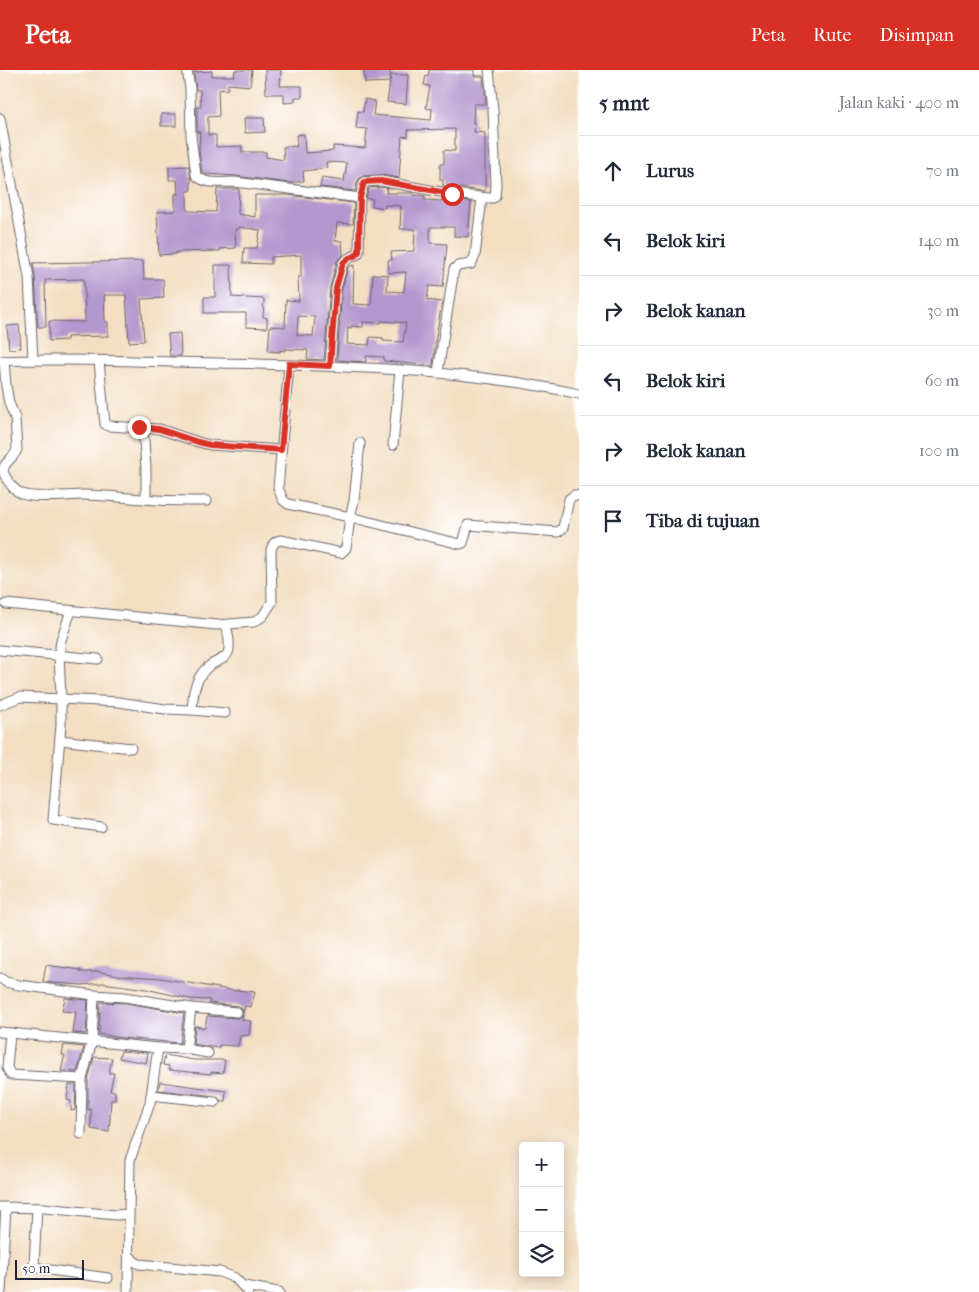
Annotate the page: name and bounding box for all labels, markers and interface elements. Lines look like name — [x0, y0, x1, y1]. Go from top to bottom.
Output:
text: Peta — [25, 21, 70, 49]
text: Peta — [751, 25, 785, 46]
text: Rute — [813, 25, 851, 46]
text: Disimpan — [879, 25, 954, 46]
text: 5 mnt — [599, 91, 650, 115]
text: Jalan kaki · 400 m — [839, 93, 959, 112]
icon: ahead — [599, 157, 627, 185]
text: Lurus — [646, 160, 694, 182]
text: 70 m — [926, 161, 959, 180]
route start — [441, 183, 464, 206]
icon: left — [599, 227, 627, 255]
text: Belok kiri — [646, 230, 725, 252]
text: 140 m — [918, 231, 959, 250]
icon: right — [599, 297, 627, 325]
text: Belok kanan — [646, 300, 746, 322]
text: 30 m — [927, 301, 959, 320]
icon: left — [599, 367, 627, 395]
text: Belok kiri — [646, 370, 725, 392]
text: 60 m — [925, 371, 959, 390]
route end — [128, 416, 151, 439]
icon: right — [599, 437, 627, 465]
text: Belok kanan — [646, 440, 746, 462]
text: 100 m — [919, 441, 959, 460]
icon: arrive — [599, 507, 627, 535]
text: Tiba di tujuan — [646, 510, 760, 532]
map controls — [519, 1142, 564, 1277]
button: + — [519, 1142, 564, 1187]
button: − — [519, 1187, 564, 1232]
button: layers — [519, 1232, 564, 1277]
scale bar — [15, 1257, 84, 1280]
text: 50 m — [22, 1260, 50, 1277]

